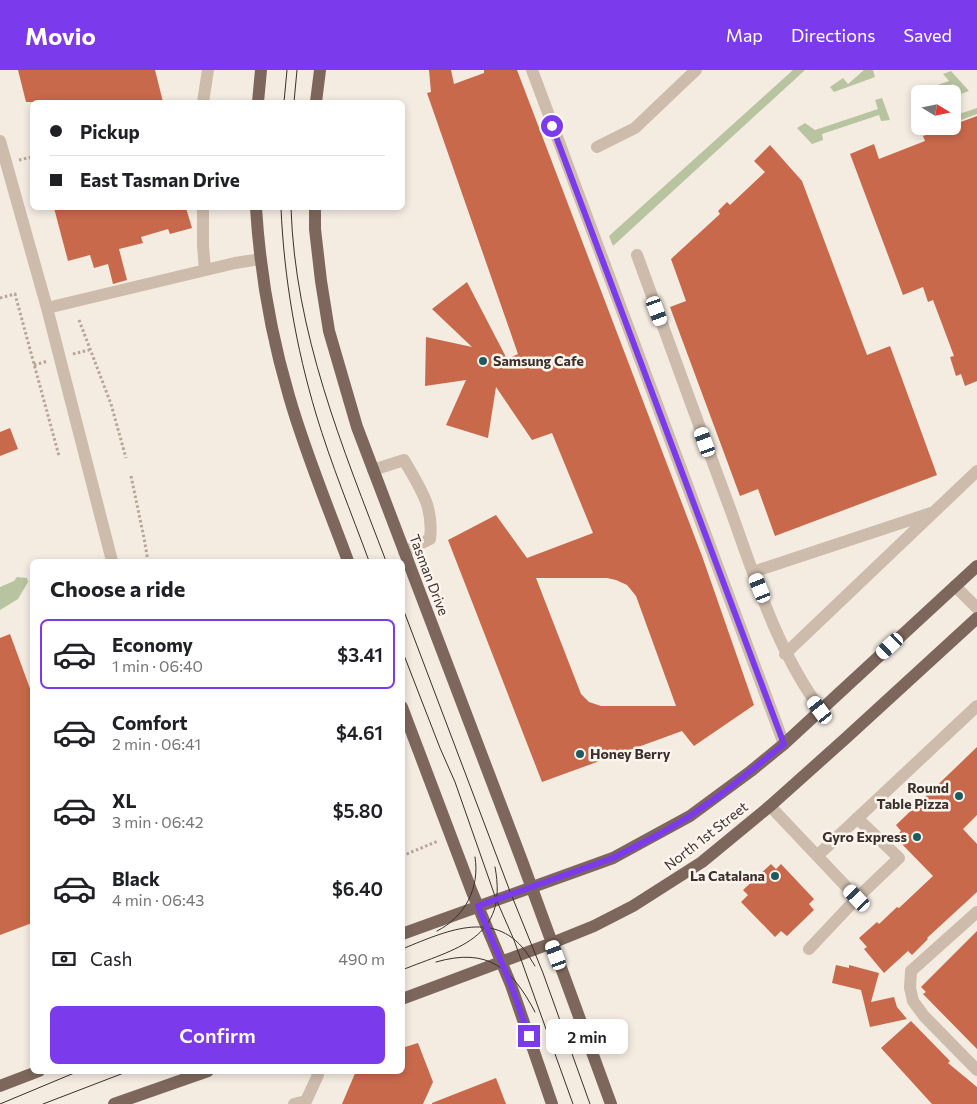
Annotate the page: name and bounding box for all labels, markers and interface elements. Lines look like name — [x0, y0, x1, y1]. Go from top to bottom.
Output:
text: Movio — [25, 21, 96, 50]
text: Map — [726, 24, 763, 46]
text: Directions — [791, 24, 875, 46]
text: Saved — [903, 24, 952, 46]
north arrow — [911, 85, 961, 135]
map controls — [911, 85, 961, 135]
route start — [541, 115, 563, 137]
text: Pickup — [80, 120, 140, 143]
text: East Tasman Drive — [80, 168, 240, 191]
car — [644, 294, 669, 328]
place label: Samsung Cafe — [493, 352, 584, 369]
marker: Samsung Cafe — [477, 355, 489, 367]
car — [692, 425, 717, 459]
street label: Tasman Drive — [406, 532, 453, 618]
car — [747, 571, 772, 605]
text: Choose a ride — [50, 575, 185, 602]
car — [873, 630, 906, 662]
icon: car — [52, 632, 97, 677]
text: Economy — [112, 633, 193, 656]
text: $3.41 — [337, 643, 383, 666]
text: 1 min · 06:40 — [112, 656, 203, 675]
car — [804, 694, 835, 726]
icon: car — [52, 710, 97, 755]
text: Comfort — [112, 711, 188, 734]
text: $4.61 — [336, 721, 383, 744]
text: 2 min · 06:41 — [112, 734, 201, 753]
place label: Honey Berry — [590, 745, 671, 762]
marker: Honey Berry — [574, 748, 586, 760]
place label: Round Table Pizza — [877, 779, 949, 812]
icon: car — [52, 788, 97, 833]
text: XL — [112, 789, 137, 812]
marker: Round Table Pizza — [953, 790, 965, 802]
street label: North 1st Street — [661, 798, 751, 873]
text: $5.80 — [333, 799, 383, 822]
text: 3 min · 06:42 — [112, 812, 204, 831]
place label: Gyro Express — [822, 828, 907, 845]
marker: Gyro Express — [911, 831, 923, 843]
icon: car — [52, 866, 97, 911]
text: Black — [112, 867, 160, 890]
place label: La Catalana — [690, 867, 765, 884]
marker: La Catalana — [769, 870, 781, 882]
text: $6.40 — [332, 877, 383, 900]
car — [841, 882, 872, 914]
text: 4 min · 06:43 — [112, 890, 204, 909]
car — [543, 938, 568, 972]
icon: cash — [50, 945, 78, 973]
text: Cash — [90, 947, 132, 970]
text: 490 m — [338, 949, 385, 968]
button: Confirm — [50, 1006, 385, 1064]
callout: 2 min — [546, 1018, 629, 1054]
route end — [518, 1025, 540, 1047]
text: 2 min — [567, 1027, 607, 1046]

